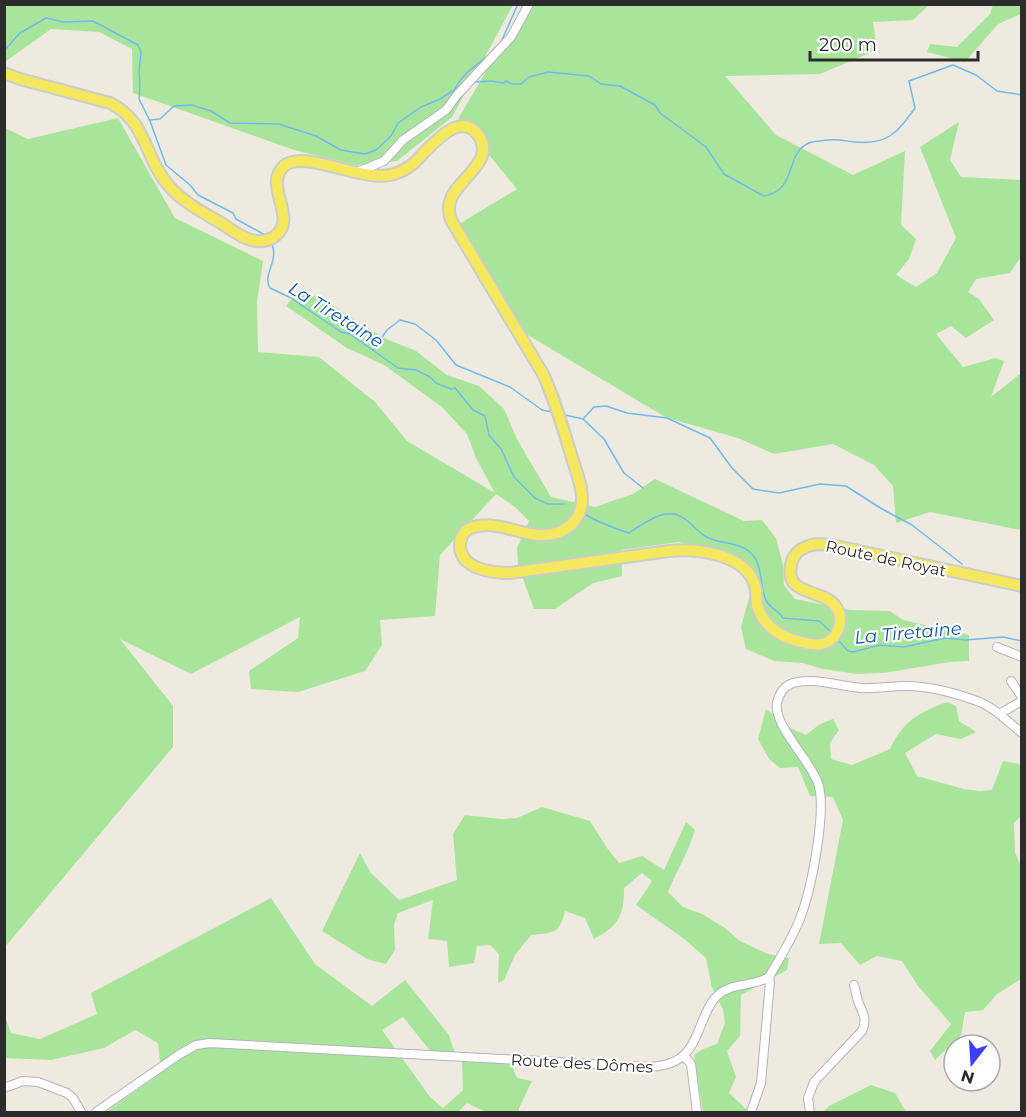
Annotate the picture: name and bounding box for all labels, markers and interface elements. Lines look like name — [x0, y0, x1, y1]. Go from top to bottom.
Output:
scale bar — [810, 24, 978, 62]
text: 200 m — [819, 34, 877, 56]
water label: La Tiretaine — [285, 277, 388, 353]
street label: Route de Royat — [824, 536, 948, 581]
water label: La Tiretaine — [853, 617, 963, 649]
north arrow — [942, 1033, 1002, 1093]
street label: Route des Dômes — [510, 1050, 654, 1077]
text: N — [959, 1066, 977, 1088]

